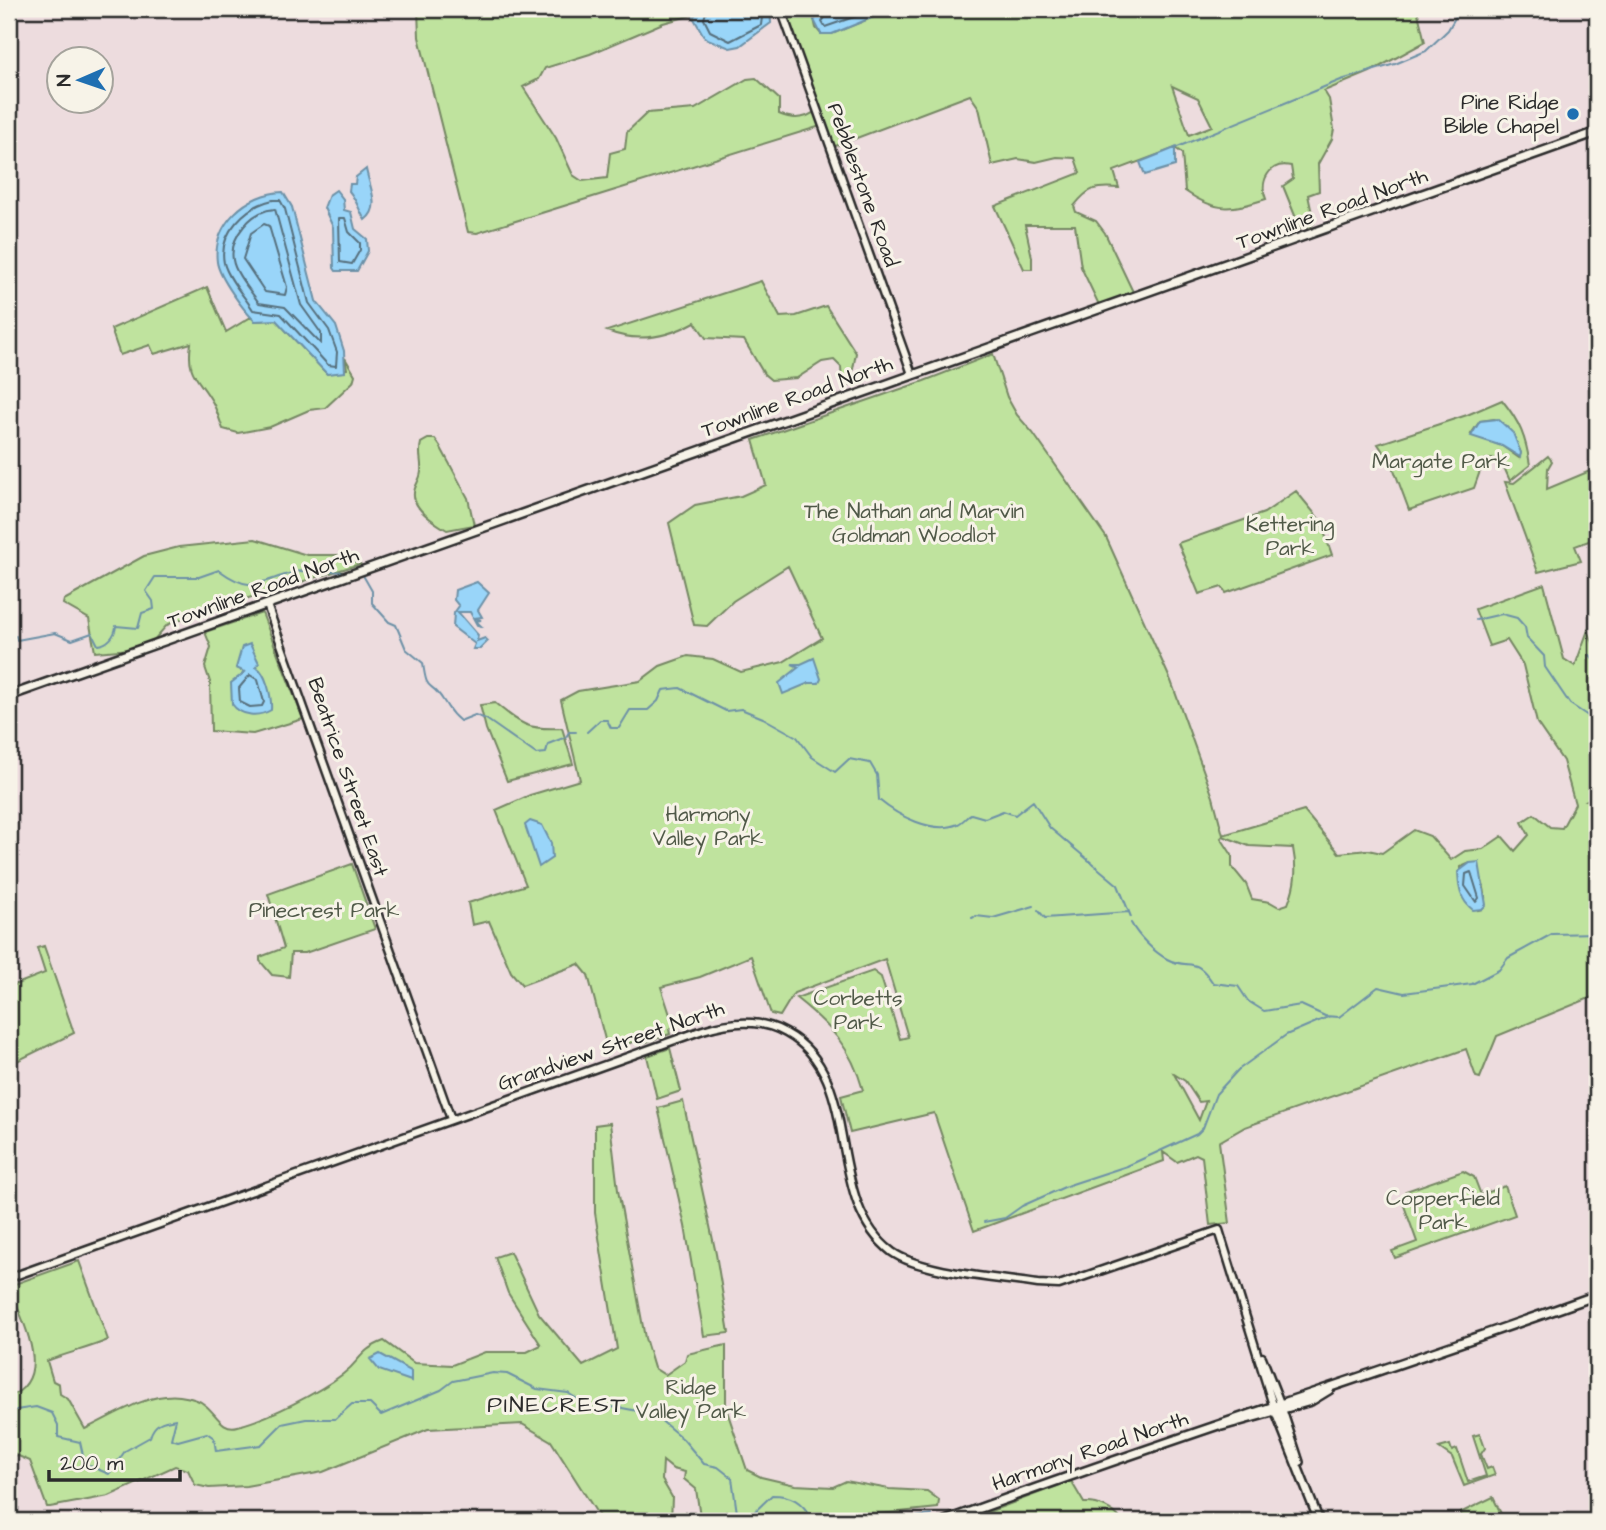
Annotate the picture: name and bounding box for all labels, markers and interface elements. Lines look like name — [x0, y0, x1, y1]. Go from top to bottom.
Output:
north arrow — [46, 46, 116, 116]
text: N — [51, 74, 78, 87]
place label: Pine Ridge Bible Chapel — [1444, 88, 1559, 142]
street label: Pebblestone Road — [820, 99, 906, 271]
marker: Pine Ridge Bible Chapel — [1565, 106, 1581, 122]
street label: Townline Road North — [1232, 161, 1432, 257]
street label: Townline Road North — [697, 349, 897, 445]
park label: Margate Park — [1372, 447, 1510, 478]
park label: The Nathan and Marvin Goldman Woodlot — [804, 497, 1024, 550]
park label: Kettering Park — [1246, 510, 1334, 563]
street label: Townline Road North — [163, 540, 363, 636]
street label: Beatrice Street East — [300, 674, 396, 881]
park label: Harmony Valley Park — [653, 800, 763, 855]
park label: Pinecrest Park — [249, 896, 399, 925]
park label: Corbetts Park — [814, 984, 902, 1037]
street label: Grandview Street North — [494, 993, 729, 1098]
park label: Copperfield Park — [1386, 1184, 1500, 1237]
park label: Ridge Valley Park — [636, 1373, 746, 1428]
district label: PINECREST — [487, 1389, 627, 1421]
street label: Harmony Road North — [988, 1404, 1193, 1500]
scale bar — [49, 1439, 180, 1483]
text: 200 m — [60, 1449, 124, 1478]

